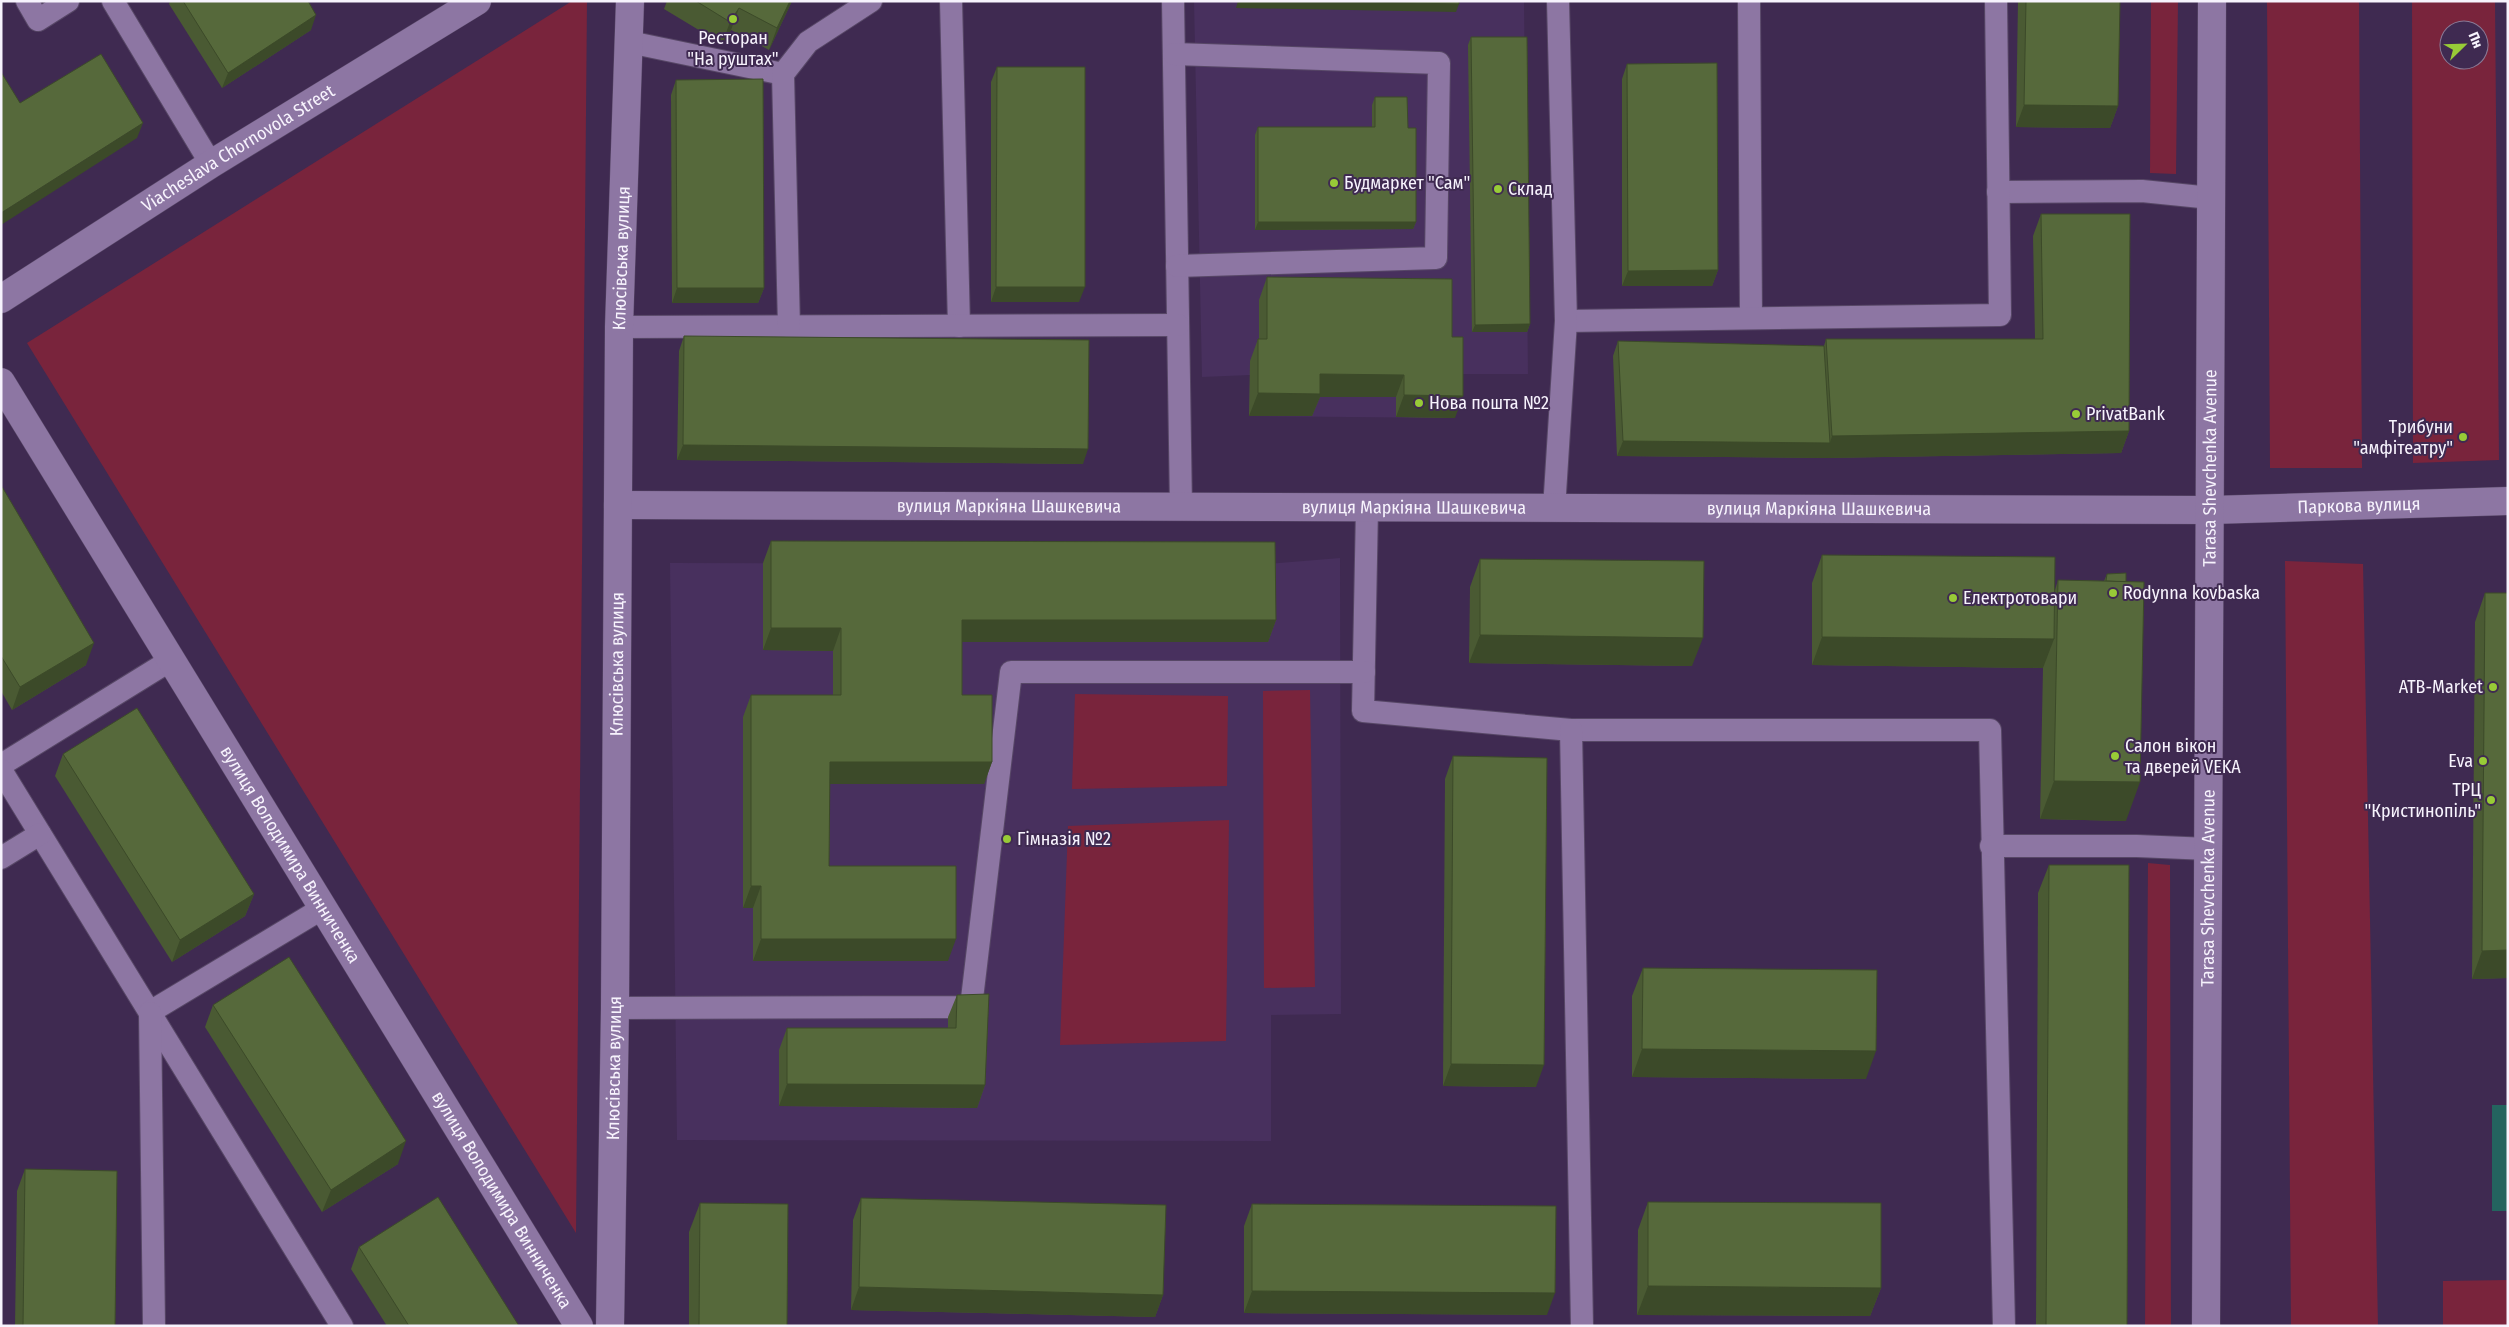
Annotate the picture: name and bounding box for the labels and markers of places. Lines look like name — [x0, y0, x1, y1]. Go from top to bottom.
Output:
marker: Ресторан "На руштах" — [727, 13, 739, 25]
place label: Ресторан "На руштах" — [687, 27, 779, 70]
place label: Будмаркет "Сам" — [1344, 172, 1470, 194]
marker: Будмаркет "Сам" — [1328, 177, 1340, 189]
place label: Склад — [1508, 178, 1552, 200]
marker: Склад — [1492, 183, 1504, 195]
place label: Нова пошта №2 — [1429, 392, 1549, 414]
marker: Нова пошта №2 — [1413, 397, 1425, 409]
place label: PrivatBank — [2086, 403, 2165, 425]
marker: PrivatBank — [2070, 408, 2082, 420]
place label: Трибуни "амфітеатру" — [2353, 416, 2453, 459]
marker: Трибуни "амфітеатру" — [2457, 431, 2469, 443]
place label: Rodynna kovbaska — [2123, 582, 2260, 604]
place label: Електротовари — [1963, 587, 2077, 609]
marker: Rodynna kovbaska — [2107, 587, 2119, 599]
marker: Електротовари — [1947, 592, 1959, 604]
place label: ATB-Market — [2399, 676, 2483, 698]
marker: ATB-Market — [2487, 681, 2499, 693]
place label: Салон вікон та дверей VEKA — [2125, 735, 2241, 778]
marker: Салон вікон та дверей VEKA — [2109, 750, 2121, 762]
place label: Eva — [2448, 750, 2473, 772]
marker: Eva — [2477, 755, 2489, 767]
place label: ТРЦ "Кристинопіль" — [2365, 779, 2481, 822]
marker: ТРЦ "Кристинопіль" — [2485, 794, 2497, 806]
place label: Гімназія №2 — [1017, 828, 1111, 850]
marker: Гімназія №2 — [1001, 833, 1013, 845]

